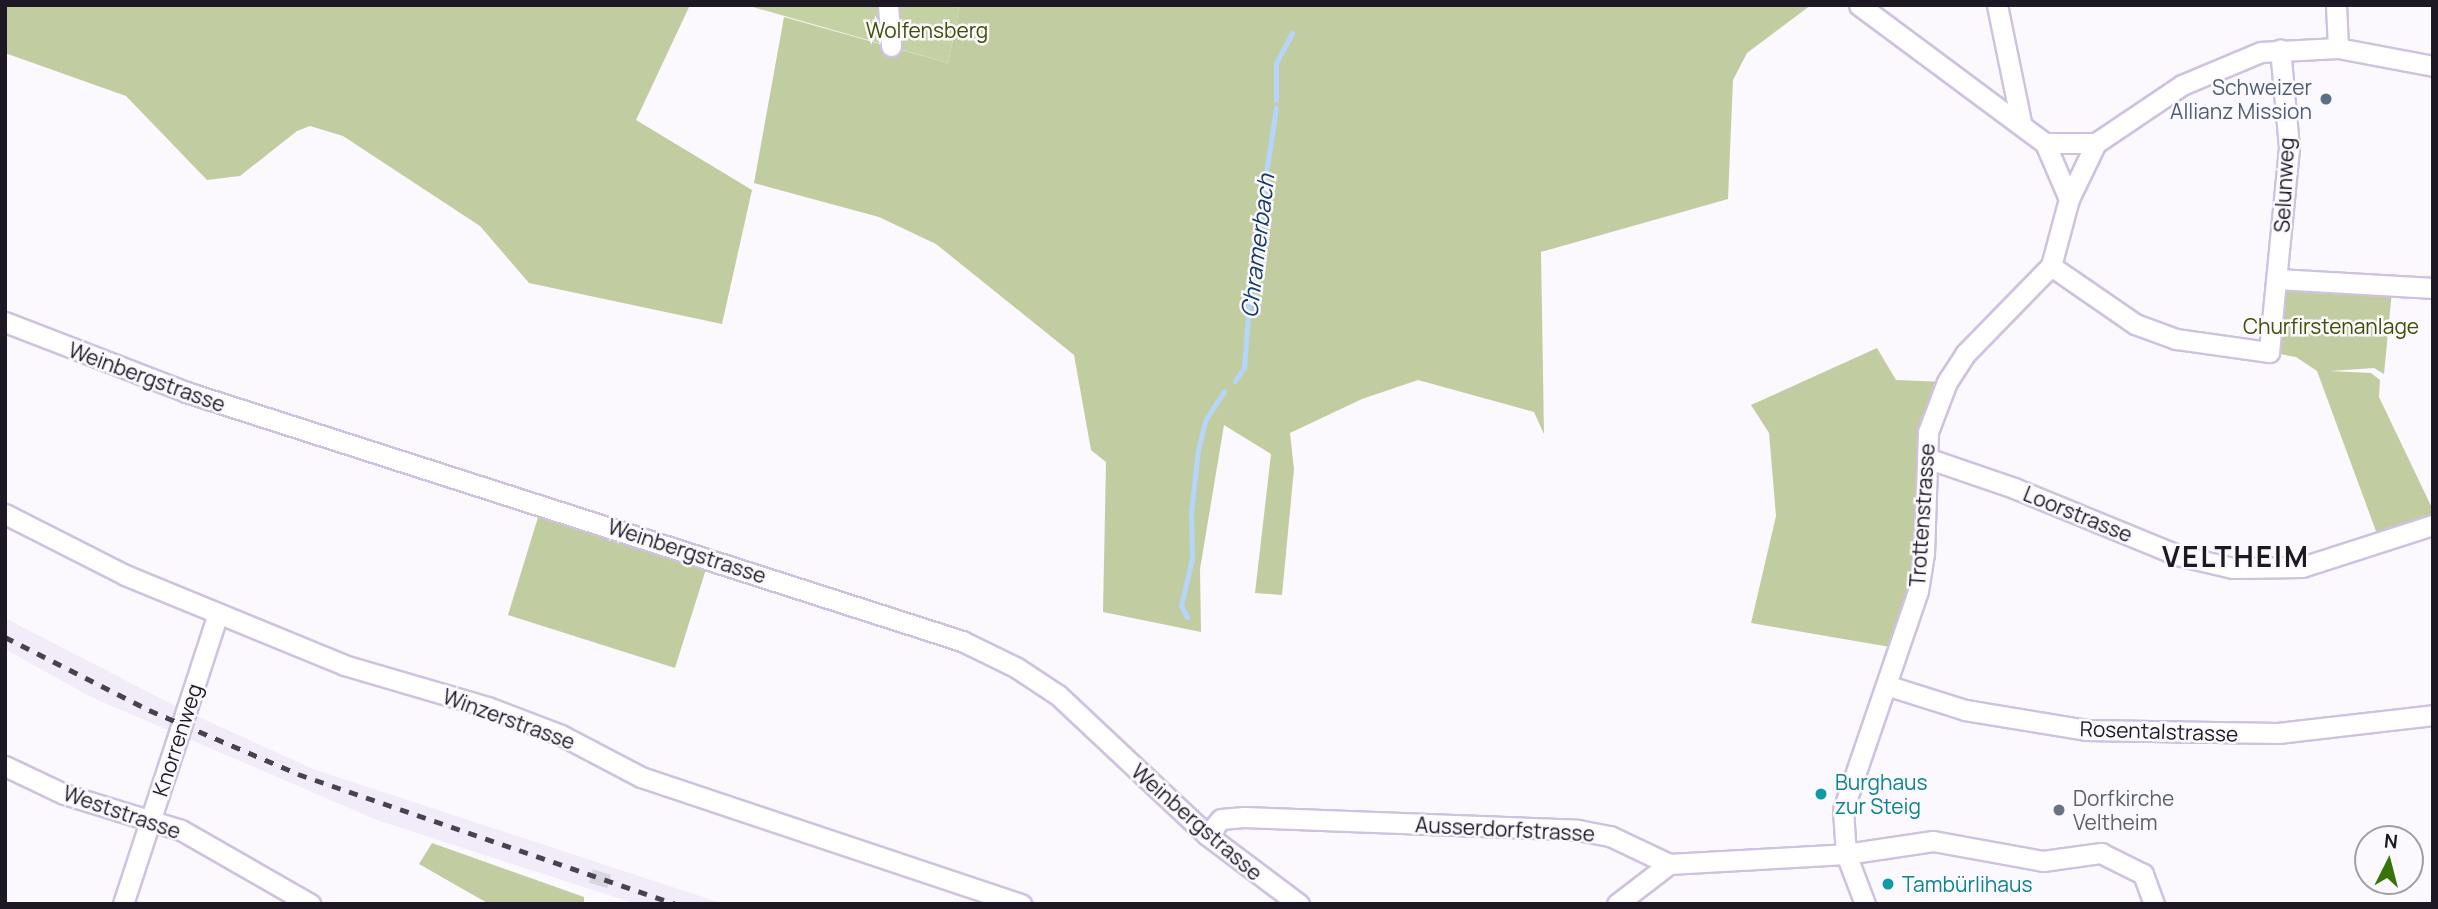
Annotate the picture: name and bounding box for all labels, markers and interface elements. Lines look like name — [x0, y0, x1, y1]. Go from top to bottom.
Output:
park label: Wolfensberg — [866, 17, 988, 43]
place label: Schweizer Allianz Mission — [2170, 74, 2312, 124]
marker: Schweizer Allianz Mission — [2318, 91, 2334, 107]
street label: Selunweg — [2269, 137, 2299, 233]
water label: Chramerbach — [1234, 173, 1280, 319]
park label: Churfirstenanlage — [2243, 313, 2419, 339]
street label: Weinbergstrasse — [65, 337, 229, 417]
street label: Trottenstrasse — [1904, 442, 1940, 588]
street label: Loorstrasse — [2020, 481, 2136, 547]
street label: Weinbergstrasse — [605, 514, 769, 588]
district label: VELTHEIM — [2163, 539, 2309, 573]
street label: Knorrenweg — [147, 680, 207, 800]
street label: Winzerstrasse — [439, 683, 579, 755]
street label: Rosentalstrasse — [2079, 716, 2239, 746]
street label: Weinbergstrasse — [1127, 758, 1267, 886]
place label: Burghaus zur Steig — [1835, 769, 1928, 819]
street label: Weststrasse — [60, 780, 184, 844]
place label: Dorfkirche Veltheim — [2073, 785, 2174, 835]
marker: Burghaus zur Steig — [1813, 786, 1829, 802]
marker: Dorfkirche Veltheim — [2051, 802, 2067, 818]
street label: Ausserdorfstrasse — [1415, 812, 1595, 846]
north arrow — [2354, 825, 2424, 895]
text: N — [2383, 827, 2399, 855]
place label: Tambürlihaus — [1902, 871, 2032, 897]
marker: Tambürlihaus — [1880, 876, 1896, 892]

